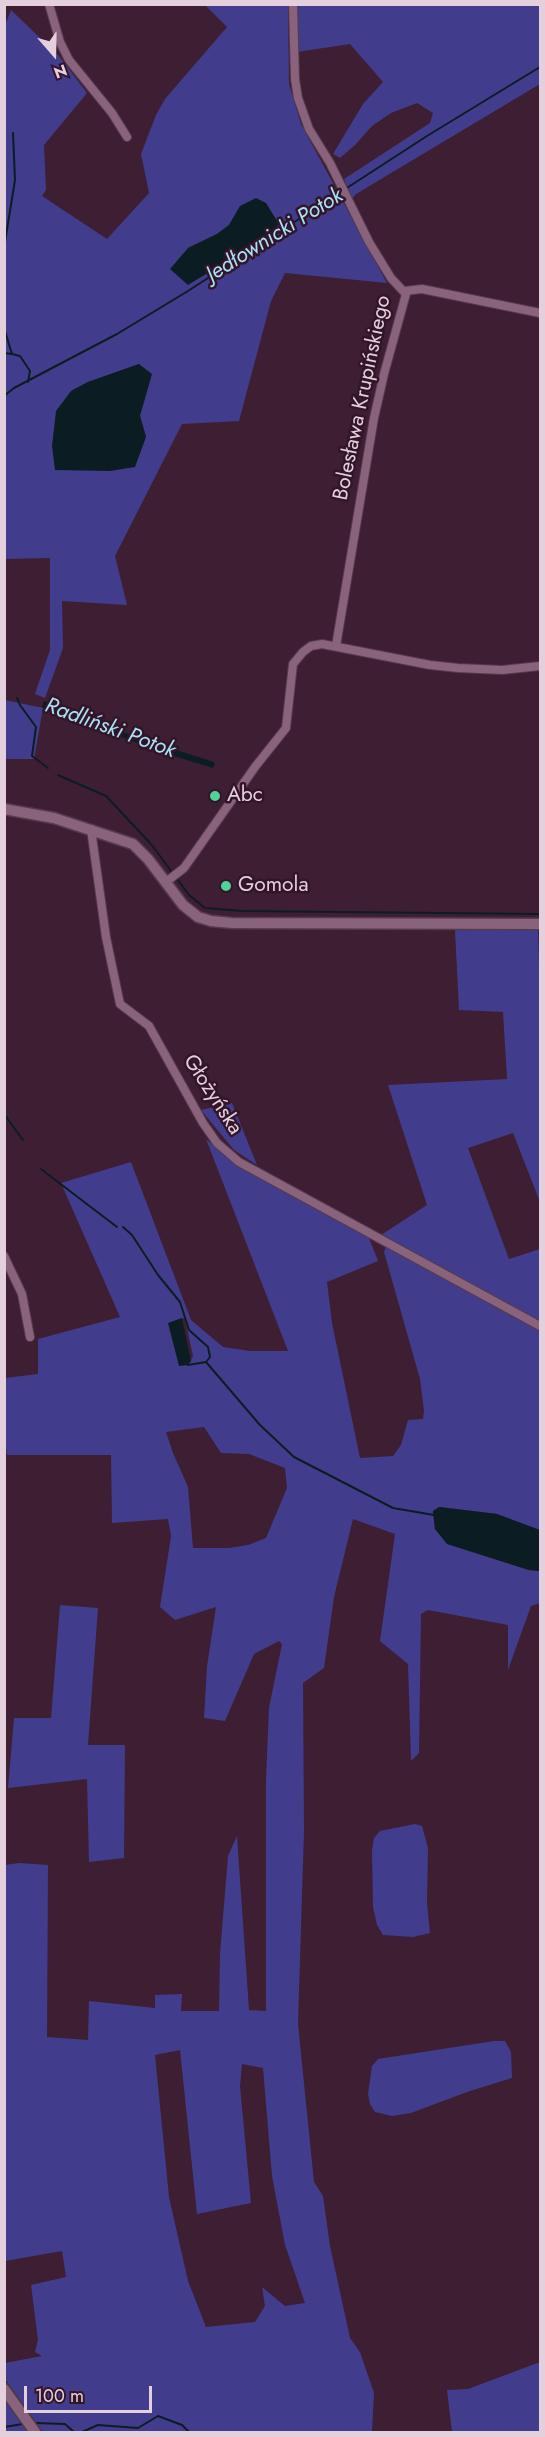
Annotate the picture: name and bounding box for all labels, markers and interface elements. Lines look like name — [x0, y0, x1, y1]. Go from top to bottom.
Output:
north arrow — [24, 24, 84, 84]
text: N — [50, 58, 70, 84]
water label: Jedłownicki Potok — [202, 183, 348, 289]
street label: Bolesława Krupińskiego — [329, 293, 397, 503]
water label: Radliński Potok — [41, 693, 179, 765]
place label: Abc — [227, 783, 263, 809]
marker: Abc — [208, 789, 222, 803]
place label: Gomola — [238, 873, 309, 899]
marker: Gomola — [219, 879, 233, 893]
street label: Głożyńska — [177, 1050, 247, 1140]
scale bar — [27, 2374, 154, 2412]
text: 100 m — [35, 2383, 84, 2409]

